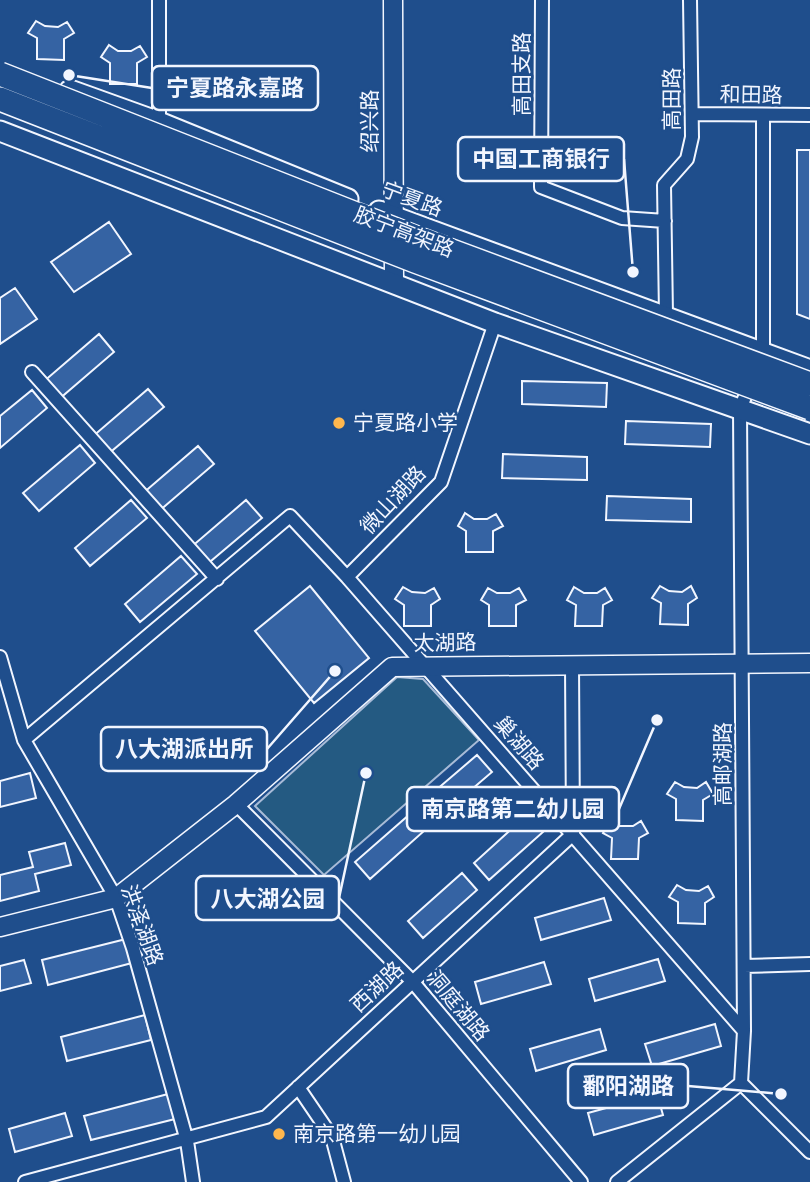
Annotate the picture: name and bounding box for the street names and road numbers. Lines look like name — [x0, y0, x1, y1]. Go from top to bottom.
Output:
street label: 高田支路 — [507, 32, 536, 116]
street label: 高田路 — [657, 68, 686, 131]
street label: 和田路 — [719, 79, 783, 110]
street label: 绍兴路 — [355, 90, 384, 153]
street label: 宁夏路 — [378, 174, 447, 223]
street label: 胶宁高架路 — [350, 199, 458, 264]
street label: 微山湖路 — [353, 459, 432, 540]
street label: 太湖路 — [413, 627, 477, 658]
street label: 巢湖路 — [488, 709, 551, 776]
street label: 高邮湖路 — [708, 722, 737, 806]
street label: 洪泽湖路 — [114, 880, 170, 969]
street label: 西湖路 — [344, 955, 410, 1019]
street label: 洞庭湖路 — [420, 964, 496, 1047]

